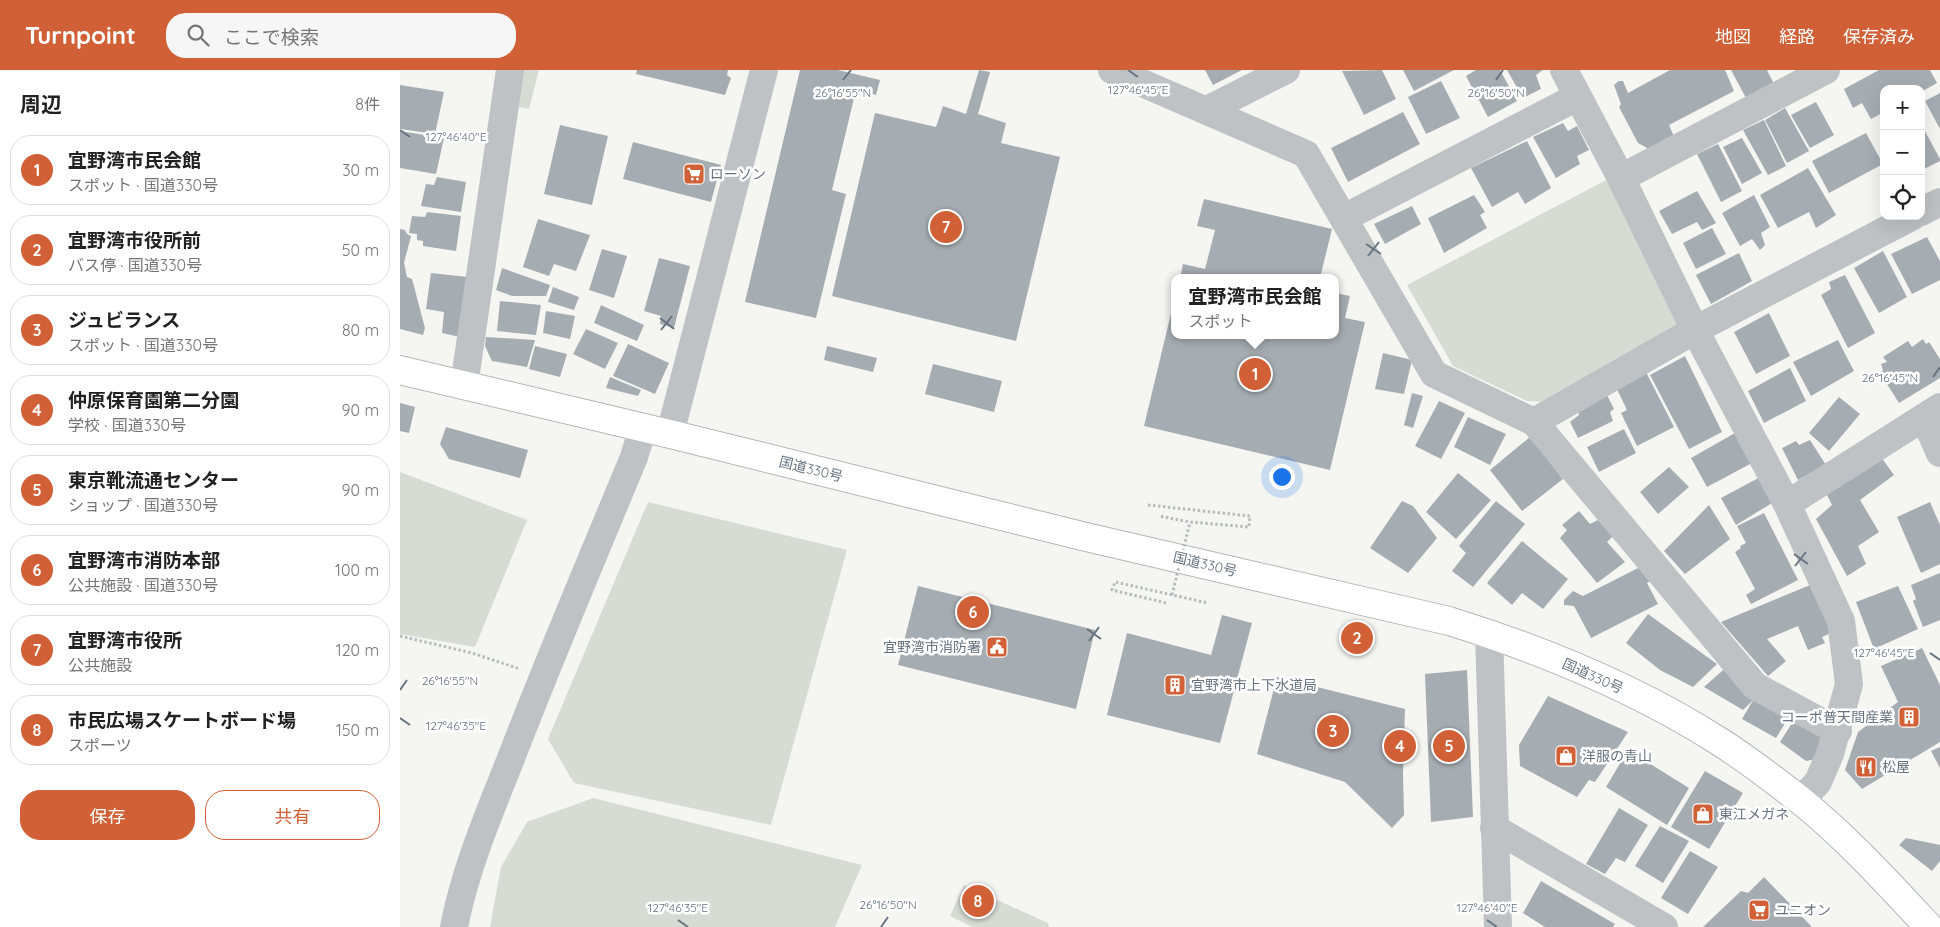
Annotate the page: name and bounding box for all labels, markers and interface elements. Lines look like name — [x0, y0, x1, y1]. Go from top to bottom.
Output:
search box — [166, 13, 516, 58]
text: Turnpoint — [25, 20, 136, 50]
icon: search — [184, 21, 212, 49]
text: ここで検索 — [224, 25, 319, 49]
text: 地図 — [1715, 25, 1751, 48]
text: 経路 — [1779, 25, 1815, 48]
text: 保存済み — [1843, 25, 1915, 48]
text: 127°46'45"E — [1108, 82, 1168, 97]
text: 26°16'55"N — [815, 85, 871, 100]
text: 26°16'50"N — [1467, 85, 1525, 100]
map controls — [1880, 85, 1925, 220]
button: + — [1880, 85, 1925, 130]
text: 周辺 — [20, 91, 62, 117]
text: 8件 — [355, 94, 380, 114]
text: 127°46'40"E — [426, 129, 487, 144]
button: − — [1880, 130, 1925, 175]
text: 宜野湾市民会館 — [68, 148, 201, 172]
text: 1 — [34, 160, 40, 180]
text: 30 m — [342, 160, 379, 180]
supermarket icon: ローソン — [682, 162, 706, 186]
place label: ローソン — [710, 165, 766, 183]
text: スポット · 国道330号 — [68, 175, 218, 195]
button: locate — [1880, 175, 1925, 220]
pin: 7 — [930, 208, 962, 246]
text: 宜野湾市役所前 — [68, 228, 201, 252]
text: 2 — [32, 240, 42, 260]
text: 50 m — [342, 240, 379, 260]
text: バス停 · 国道330号 — [68, 255, 202, 275]
popup — [1171, 274, 1339, 339]
text: 宜野湾市民会館 — [1188, 284, 1322, 308]
text: ジュビランス — [68, 308, 180, 332]
text: スポット — [1188, 311, 1253, 331]
text: 3 — [33, 320, 41, 340]
text: 80 m — [342, 320, 379, 340]
text: スポット · 国道330号 — [68, 335, 218, 355]
pin: 1 — [1239, 355, 1271, 393]
text: 26°16'45"N — [1862, 370, 1918, 385]
text: 仲原保育園第二分園 — [68, 388, 239, 412]
text: 4 — [32, 400, 42, 420]
text: 90 m — [342, 400, 379, 420]
text: 学校 · 国道330号 — [68, 415, 186, 435]
street label: 国道330号 — [777, 452, 845, 486]
your location — [1269, 464, 1295, 490]
text: 東京靴流通センター — [68, 468, 239, 492]
text: 5 — [32, 480, 42, 500]
text: 90 m — [342, 480, 379, 500]
text: ショップ · 国道330号 — [68, 495, 218, 515]
text: 宜野湾市消防本部 — [68, 548, 220, 572]
street label: 国道330号 — [1171, 548, 1239, 580]
text: 6 — [33, 560, 41, 580]
text: 100 m — [335, 560, 379, 580]
text: 公共施設 · 国道330号 — [68, 575, 218, 595]
pin: 6 — [957, 593, 989, 631]
pin: 2 — [1341, 619, 1373, 657]
text: 宜野湾市役所 — [68, 628, 182, 652]
public building icon: 宜野湾市消防署 — [985, 635, 1009, 659]
place label: 宜野湾市消防署 — [883, 638, 981, 656]
text: 7 — [33, 640, 41, 660]
text: 120 m — [336, 640, 379, 660]
text: 127°46'45"E — [1854, 645, 1914, 660]
text: 公共施設 — [68, 655, 132, 675]
street label: 国道330号 — [1560, 655, 1626, 697]
text: 26°16'55"N — [422, 673, 478, 688]
building icon: 宜野湾市上下水道局 — [1163, 673, 1187, 697]
place label: 宜野湾市上下水道局 — [1191, 676, 1317, 694]
building icon: コーポ普天間産業 — [1897, 705, 1921, 729]
text: 市民広場スケートボード場 — [68, 708, 296, 732]
place label: コーポ普天間産業 — [1781, 708, 1893, 726]
pin: 3 — [1317, 712, 1349, 750]
text: 127°46'35"E — [426, 718, 486, 733]
text: 8 — [33, 720, 41, 740]
text: 150 m — [336, 720, 379, 740]
pin: 4 — [1384, 727, 1416, 765]
pin: 5 — [1433, 727, 1465, 765]
text: スポーツ — [68, 735, 132, 755]
shop icon: 洋服の青山 — [1554, 744, 1578, 768]
place label: 洋服の青山 — [1582, 747, 1652, 765]
restaurant icon: 松屋 — [1854, 755, 1878, 779]
place label: 松屋 — [1882, 758, 1910, 776]
button: 保存 — [20, 790, 195, 840]
button: 共有 — [205, 790, 380, 840]
shop icon: 東江メガネ — [1691, 802, 1715, 826]
place label: 東江メガネ — [1719, 805, 1789, 823]
pin: 8 — [962, 882, 994, 920]
text: 26°16'50"N — [859, 897, 917, 912]
supermarket icon: ユニオン — [1747, 898, 1771, 922]
text: 127°46'35"E — [648, 900, 708, 915]
text: 127°46'40"E — [1457, 900, 1518, 915]
place label: ユニオン — [1775, 901, 1831, 919]

